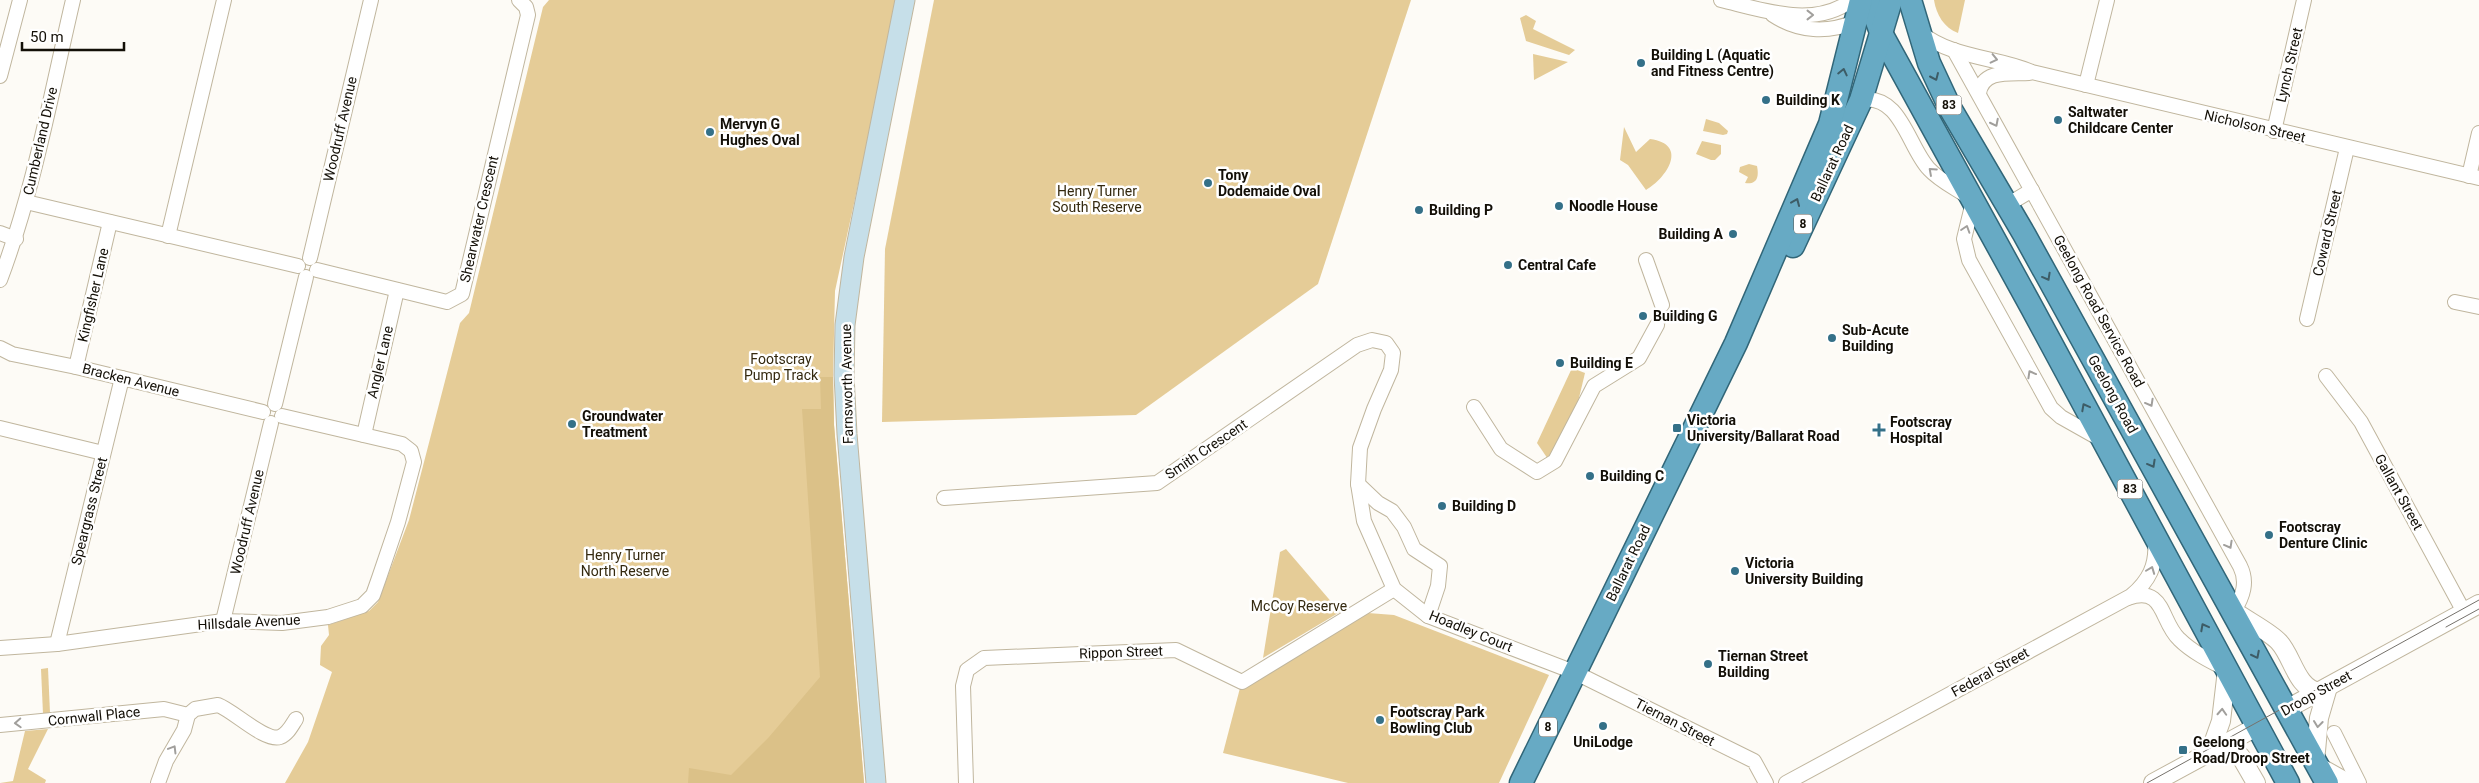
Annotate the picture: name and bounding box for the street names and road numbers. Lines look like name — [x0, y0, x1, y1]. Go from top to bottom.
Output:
street label: Lynch Street — [2273, 26, 2305, 104]
street label: Woodruff Avenue — [320, 75, 360, 183]
street label: Cumberland Drive — [20, 85, 60, 197]
road number: 83 — [1936, 96, 1962, 114]
street label: Nicholson Street — [2203, 107, 2307, 145]
street label: Ballarat Road — [1807, 122, 1857, 204]
street label: Shearwater Crescent — [457, 154, 501, 284]
street label: Coward Street — [2309, 188, 2345, 278]
road number: 8 — [1794, 214, 1812, 233]
street label: Geelong Road Service Road — [2050, 232, 2148, 390]
street label: Kingfisher Lane — [74, 246, 112, 344]
street label: Angler Lane — [364, 324, 396, 400]
street label: Farnsworth Avenue — [838, 324, 856, 444]
street label: Geelong Road — [2085, 352, 2141, 436]
street label: Bracken Avenue — [81, 360, 181, 400]
street label: Smith Crescent — [1162, 416, 1250, 482]
street label: Gallant Street — [2372, 451, 2427, 533]
street label: Speargrass Street — [68, 455, 110, 567]
street label: Woodruff Avenue — [227, 468, 267, 576]
road number: 83 — [2118, 479, 2142, 498]
street label: Ballarat Road — [1603, 522, 1653, 604]
street label: Hoadley Court — [1427, 607, 1516, 655]
street label: Hillsdale Avenue — [197, 611, 301, 633]
street label: Rippon Street — [1079, 643, 1164, 661]
street label: Federal Street — [1948, 644, 2032, 700]
street label: Droop Street — [2278, 667, 2354, 719]
street label: Tiernan Street — [1632, 695, 1718, 749]
street label: Cornwall Place — [47, 703, 141, 729]
road number: 8 — [1539, 718, 1557, 736]

